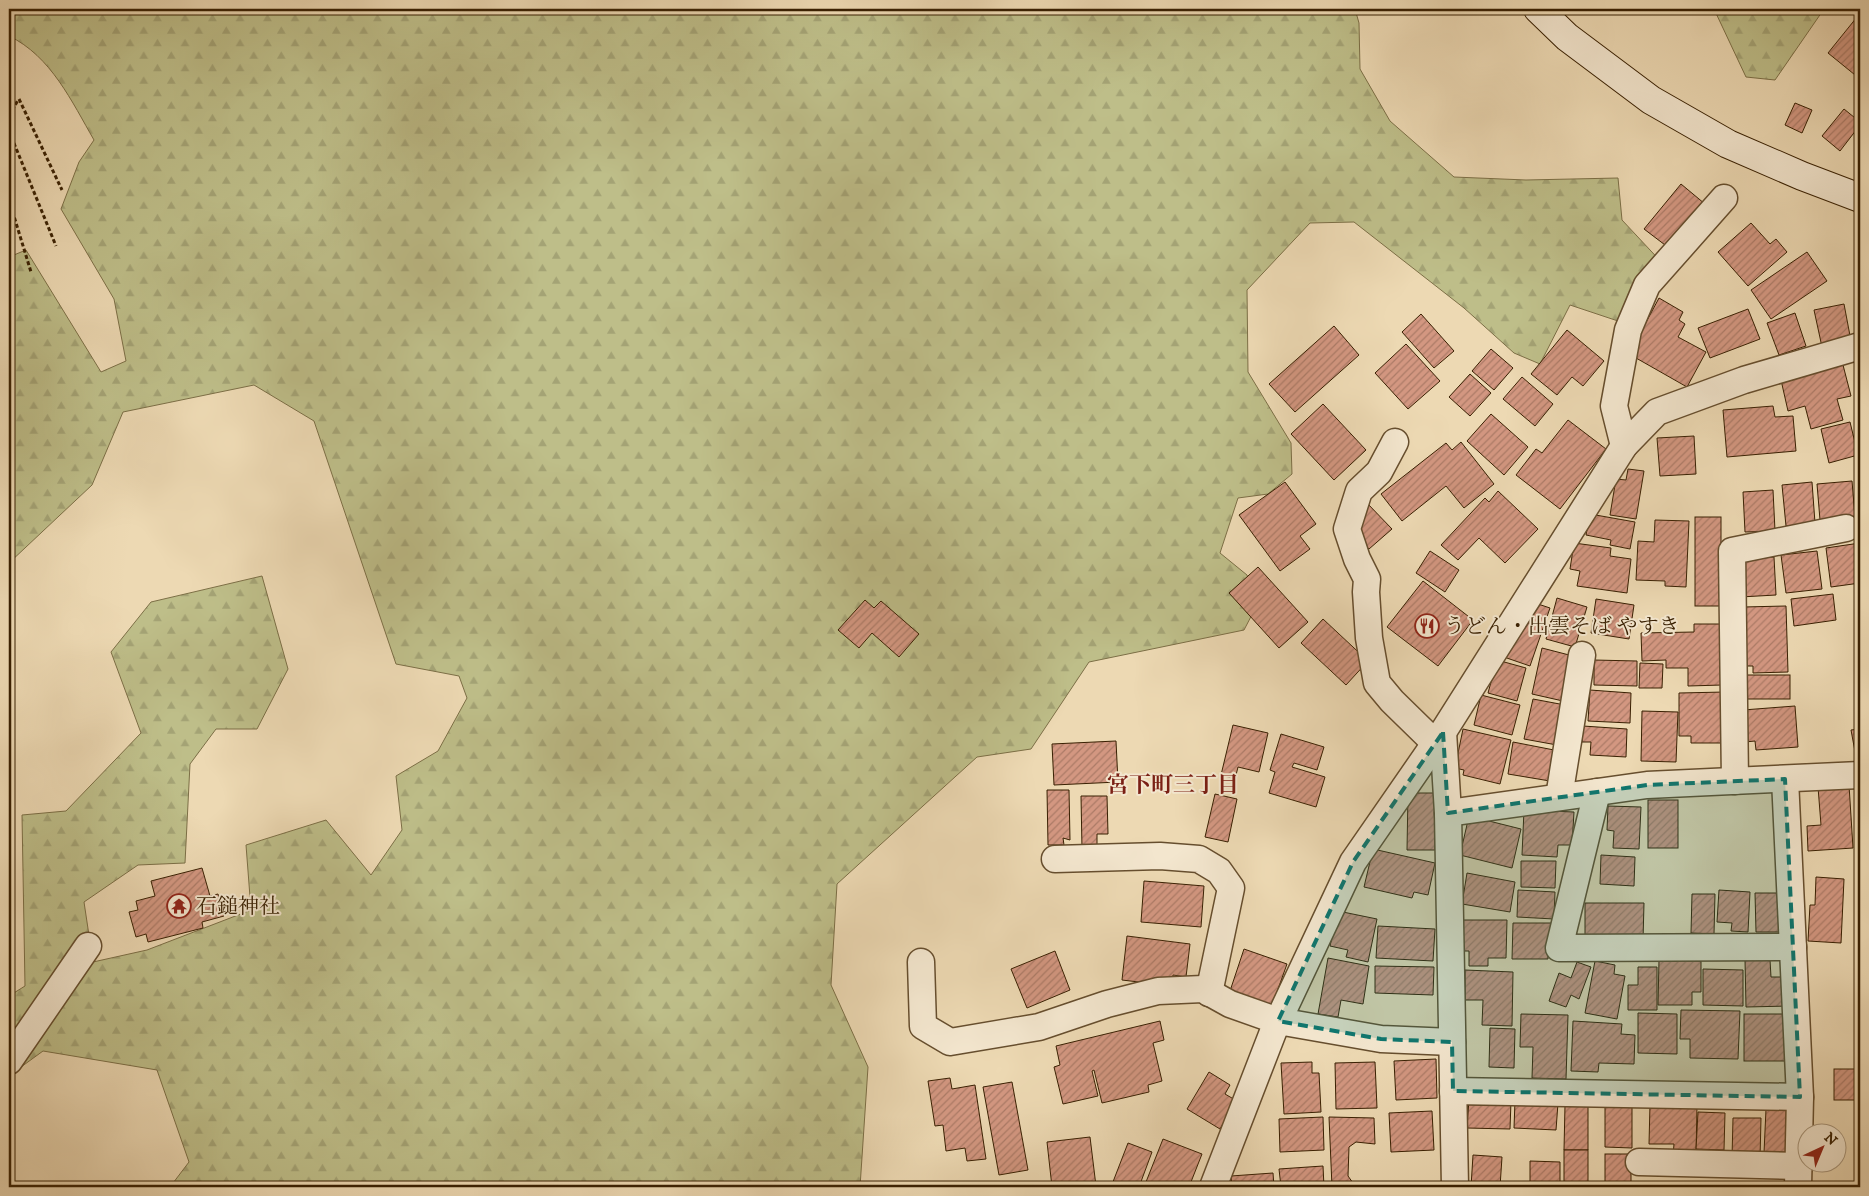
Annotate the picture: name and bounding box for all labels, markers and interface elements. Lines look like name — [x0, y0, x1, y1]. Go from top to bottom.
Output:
restaurant icon: うどん・出雲そば やすき — [1414, 613, 1440, 639]
place label: うどん・出雲そば やすき — [1444, 614, 1680, 640]
district label: 宮下町三丁目 — [1107, 772, 1239, 799]
temple icon: 石鎚神社 — [166, 893, 192, 919]
place label: 石鎚神社 — [196, 894, 280, 920]
north arrow — [1796, 1124, 1846, 1174]
text: N — [1820, 1129, 1841, 1150]

